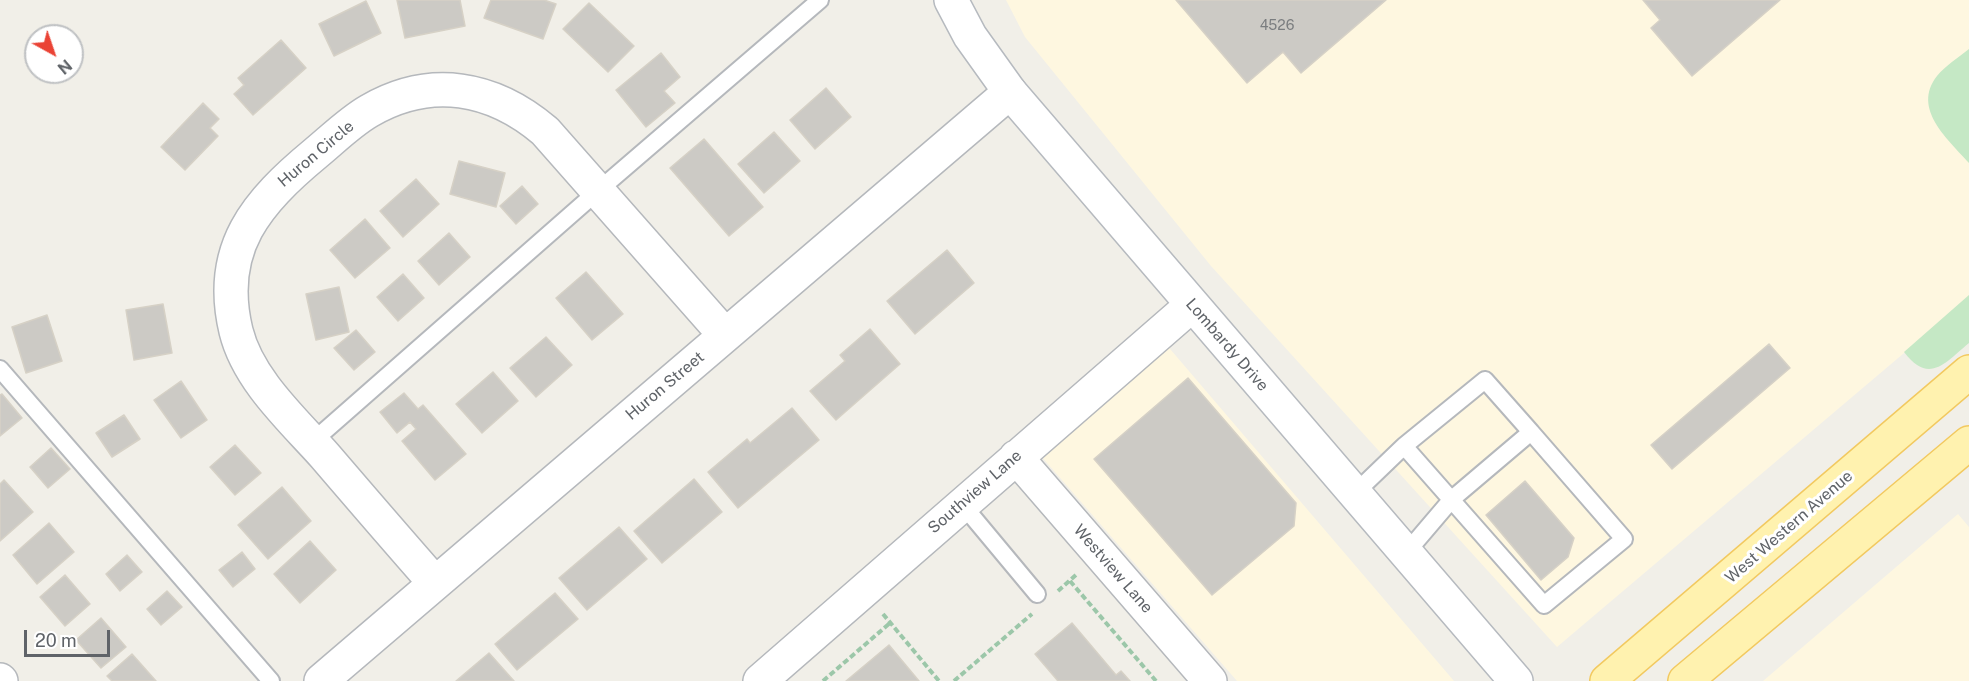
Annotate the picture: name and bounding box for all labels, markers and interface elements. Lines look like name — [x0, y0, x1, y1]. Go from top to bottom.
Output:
house number: 4526 — [1260, 18, 1294, 34]
north arrow — [24, 24, 84, 84]
text: N — [54, 55, 76, 78]
street label: Huron Circle — [274, 117, 358, 191]
street label: Lombardy Drive — [1182, 295, 1272, 395]
street label: Huron Street — [622, 348, 708, 424]
street label: Southview Lane — [924, 446, 1026, 538]
street label: West Western Avenue — [1721, 466, 1857, 588]
street label: Westview Lane — [1069, 521, 1157, 617]
scale bar — [27, 618, 112, 656]
text: 20 m — [35, 630, 77, 651]

